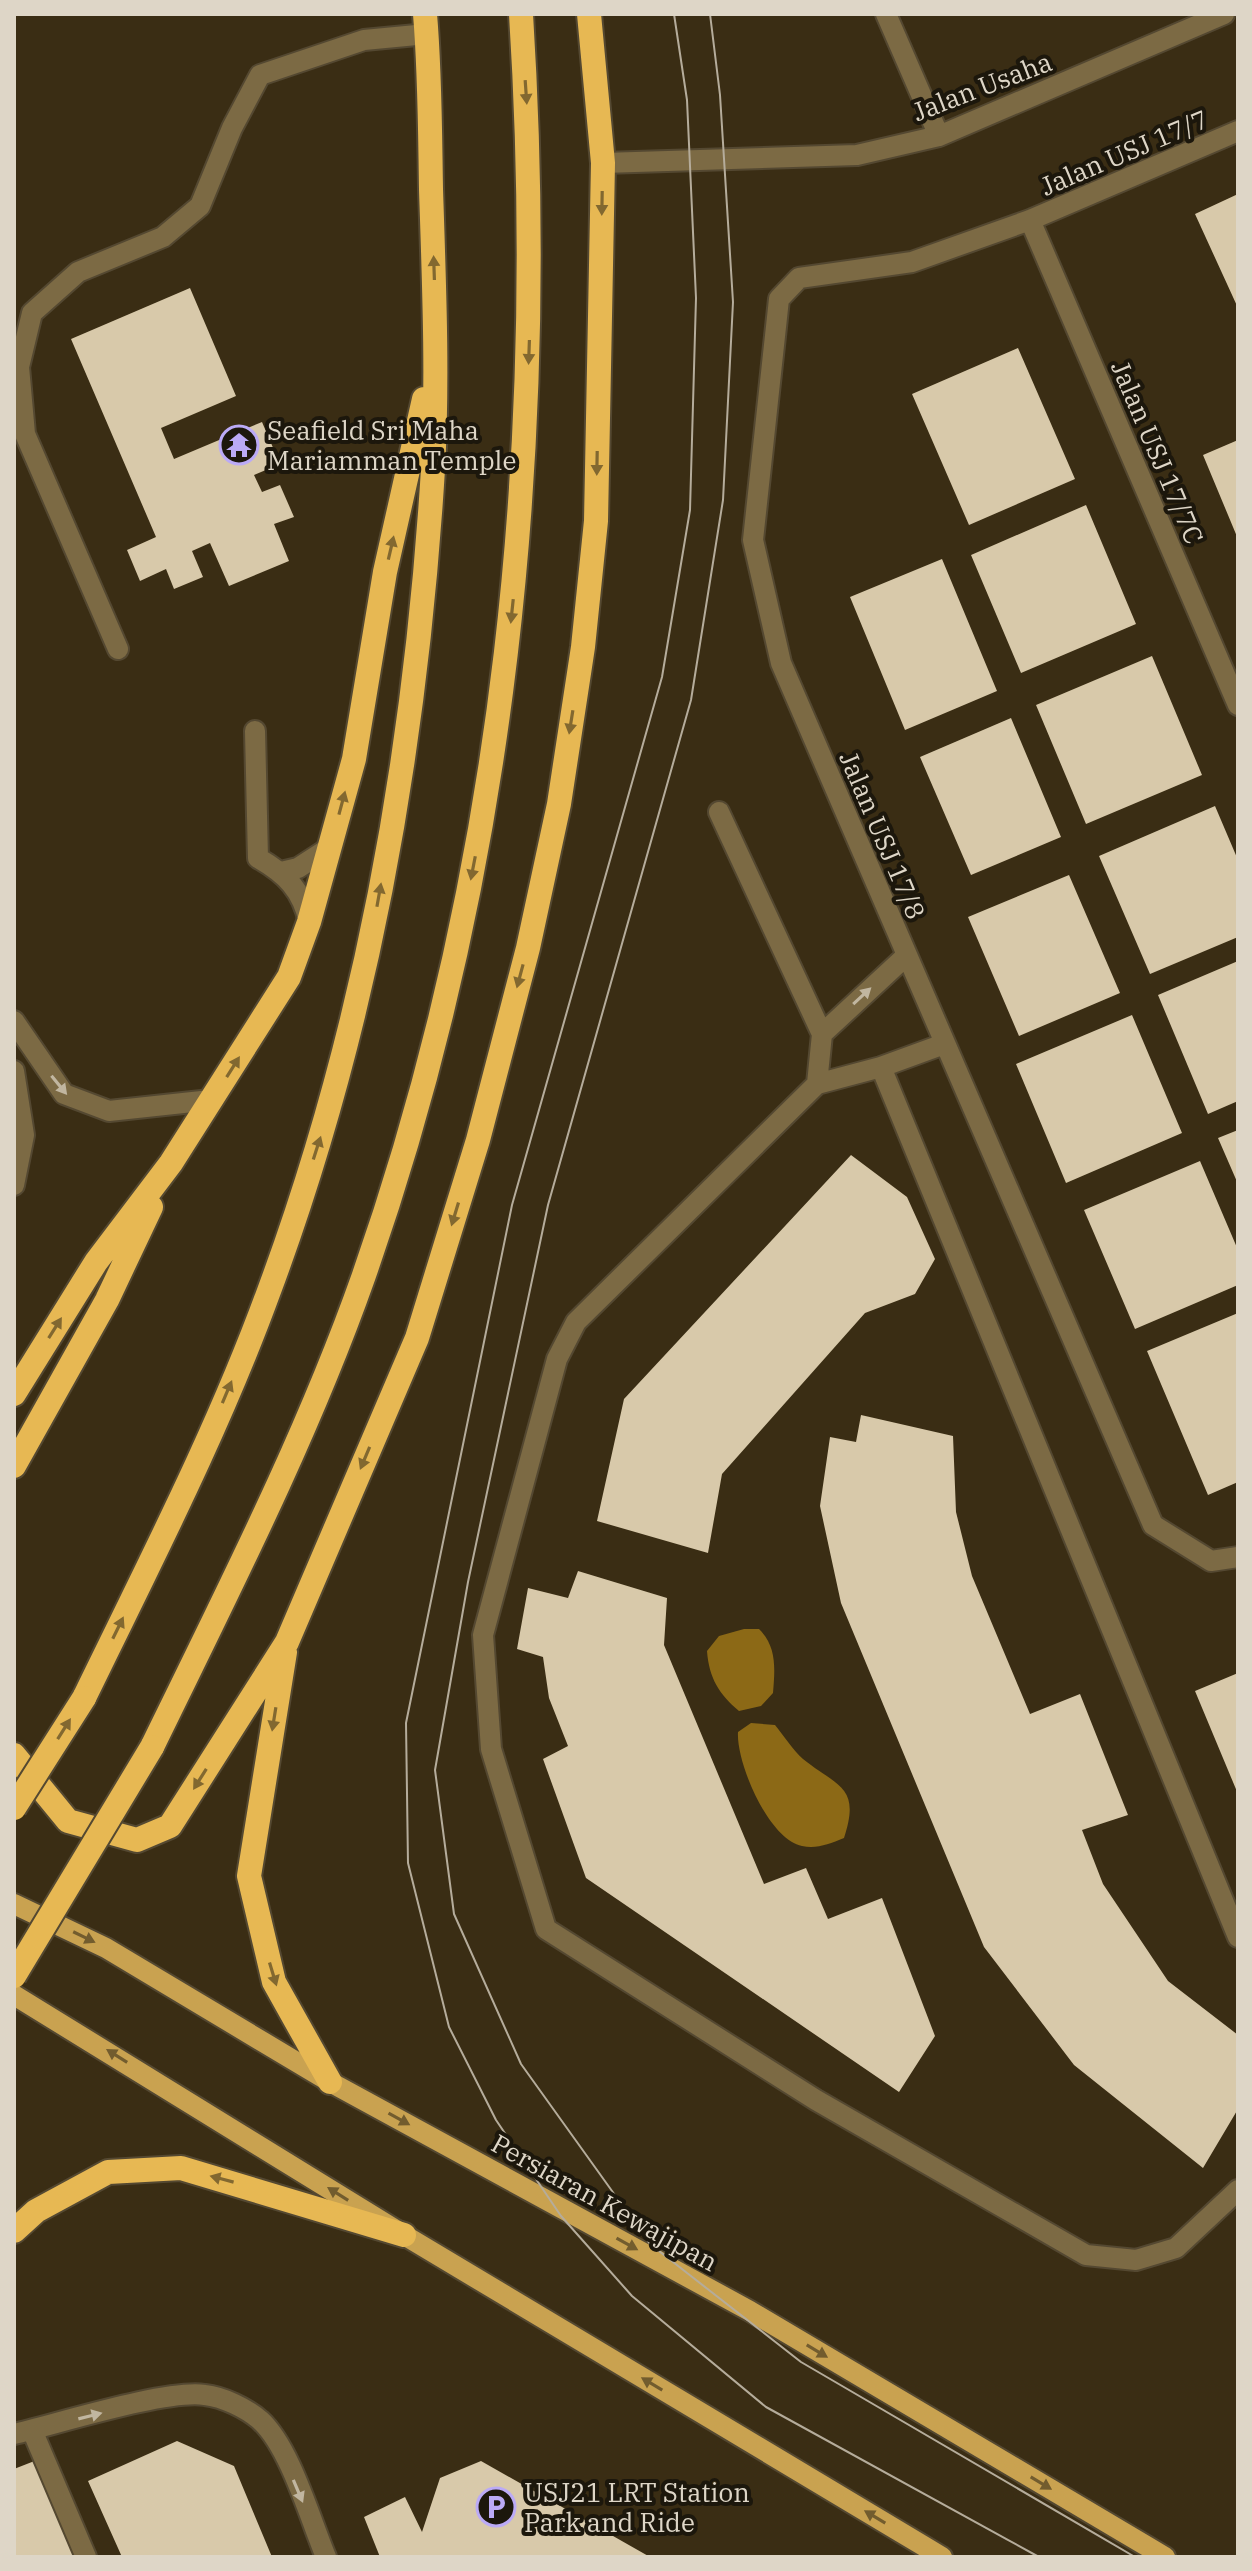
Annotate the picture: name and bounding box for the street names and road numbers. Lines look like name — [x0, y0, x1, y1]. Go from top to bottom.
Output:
street label: Jalan Usaha — [907, 44, 1057, 128]
street label: Jalan USJ 17/7 — [1035, 101, 1213, 203]
street label: Jalan USJ 17/7C — [1104, 355, 1212, 549]
street label: Jalan USJ 17/8 — [832, 746, 934, 924]
street label: Persiaran Kewajipan — [486, 2126, 724, 2278]

